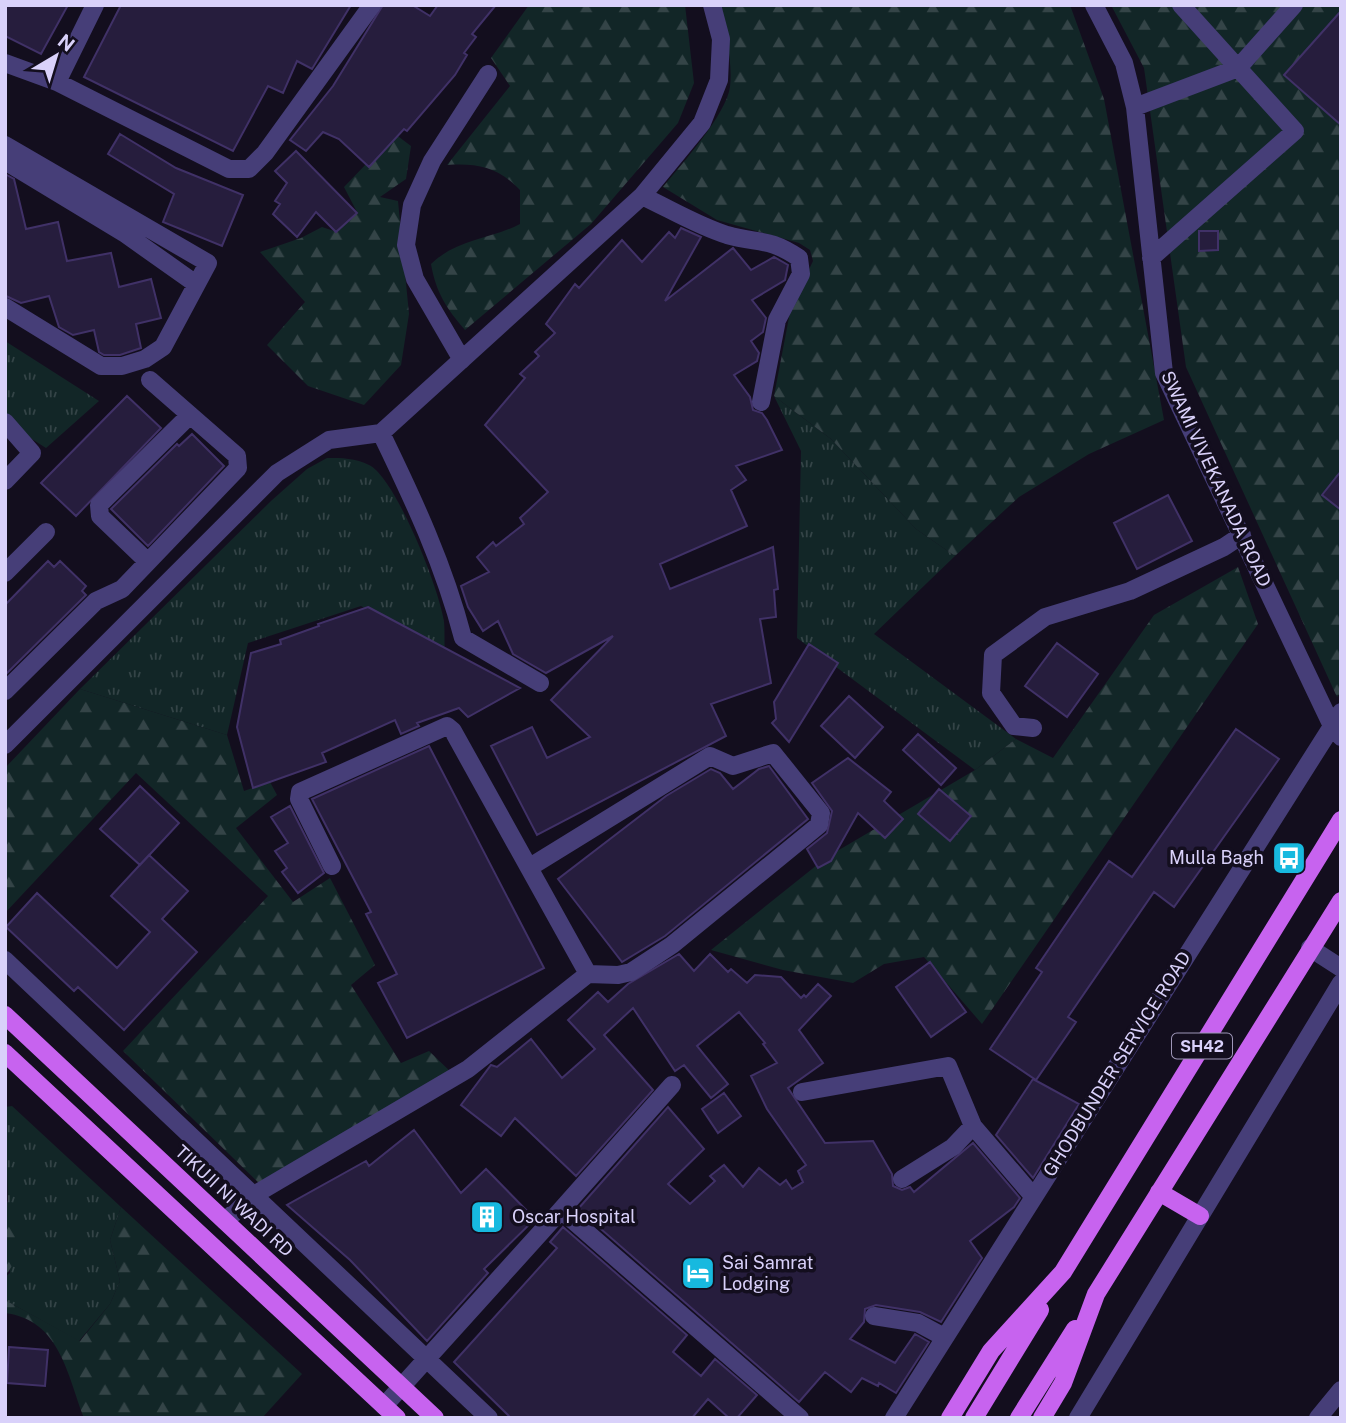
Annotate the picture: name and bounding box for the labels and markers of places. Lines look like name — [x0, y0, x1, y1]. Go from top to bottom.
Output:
bus stop icon: Mulla Bagh — [1270, 839, 1308, 877]
place label: Mulla Bagh — [1169, 847, 1264, 868]
building icon: Oscar Hospital — [468, 1198, 506, 1236]
place label: Oscar Hospital — [512, 1206, 636, 1227]
place label: Sai Samrat Lodging — [722, 1252, 814, 1294]
hotel icon: Sai Samrat Lodging — [679, 1254, 717, 1292]

